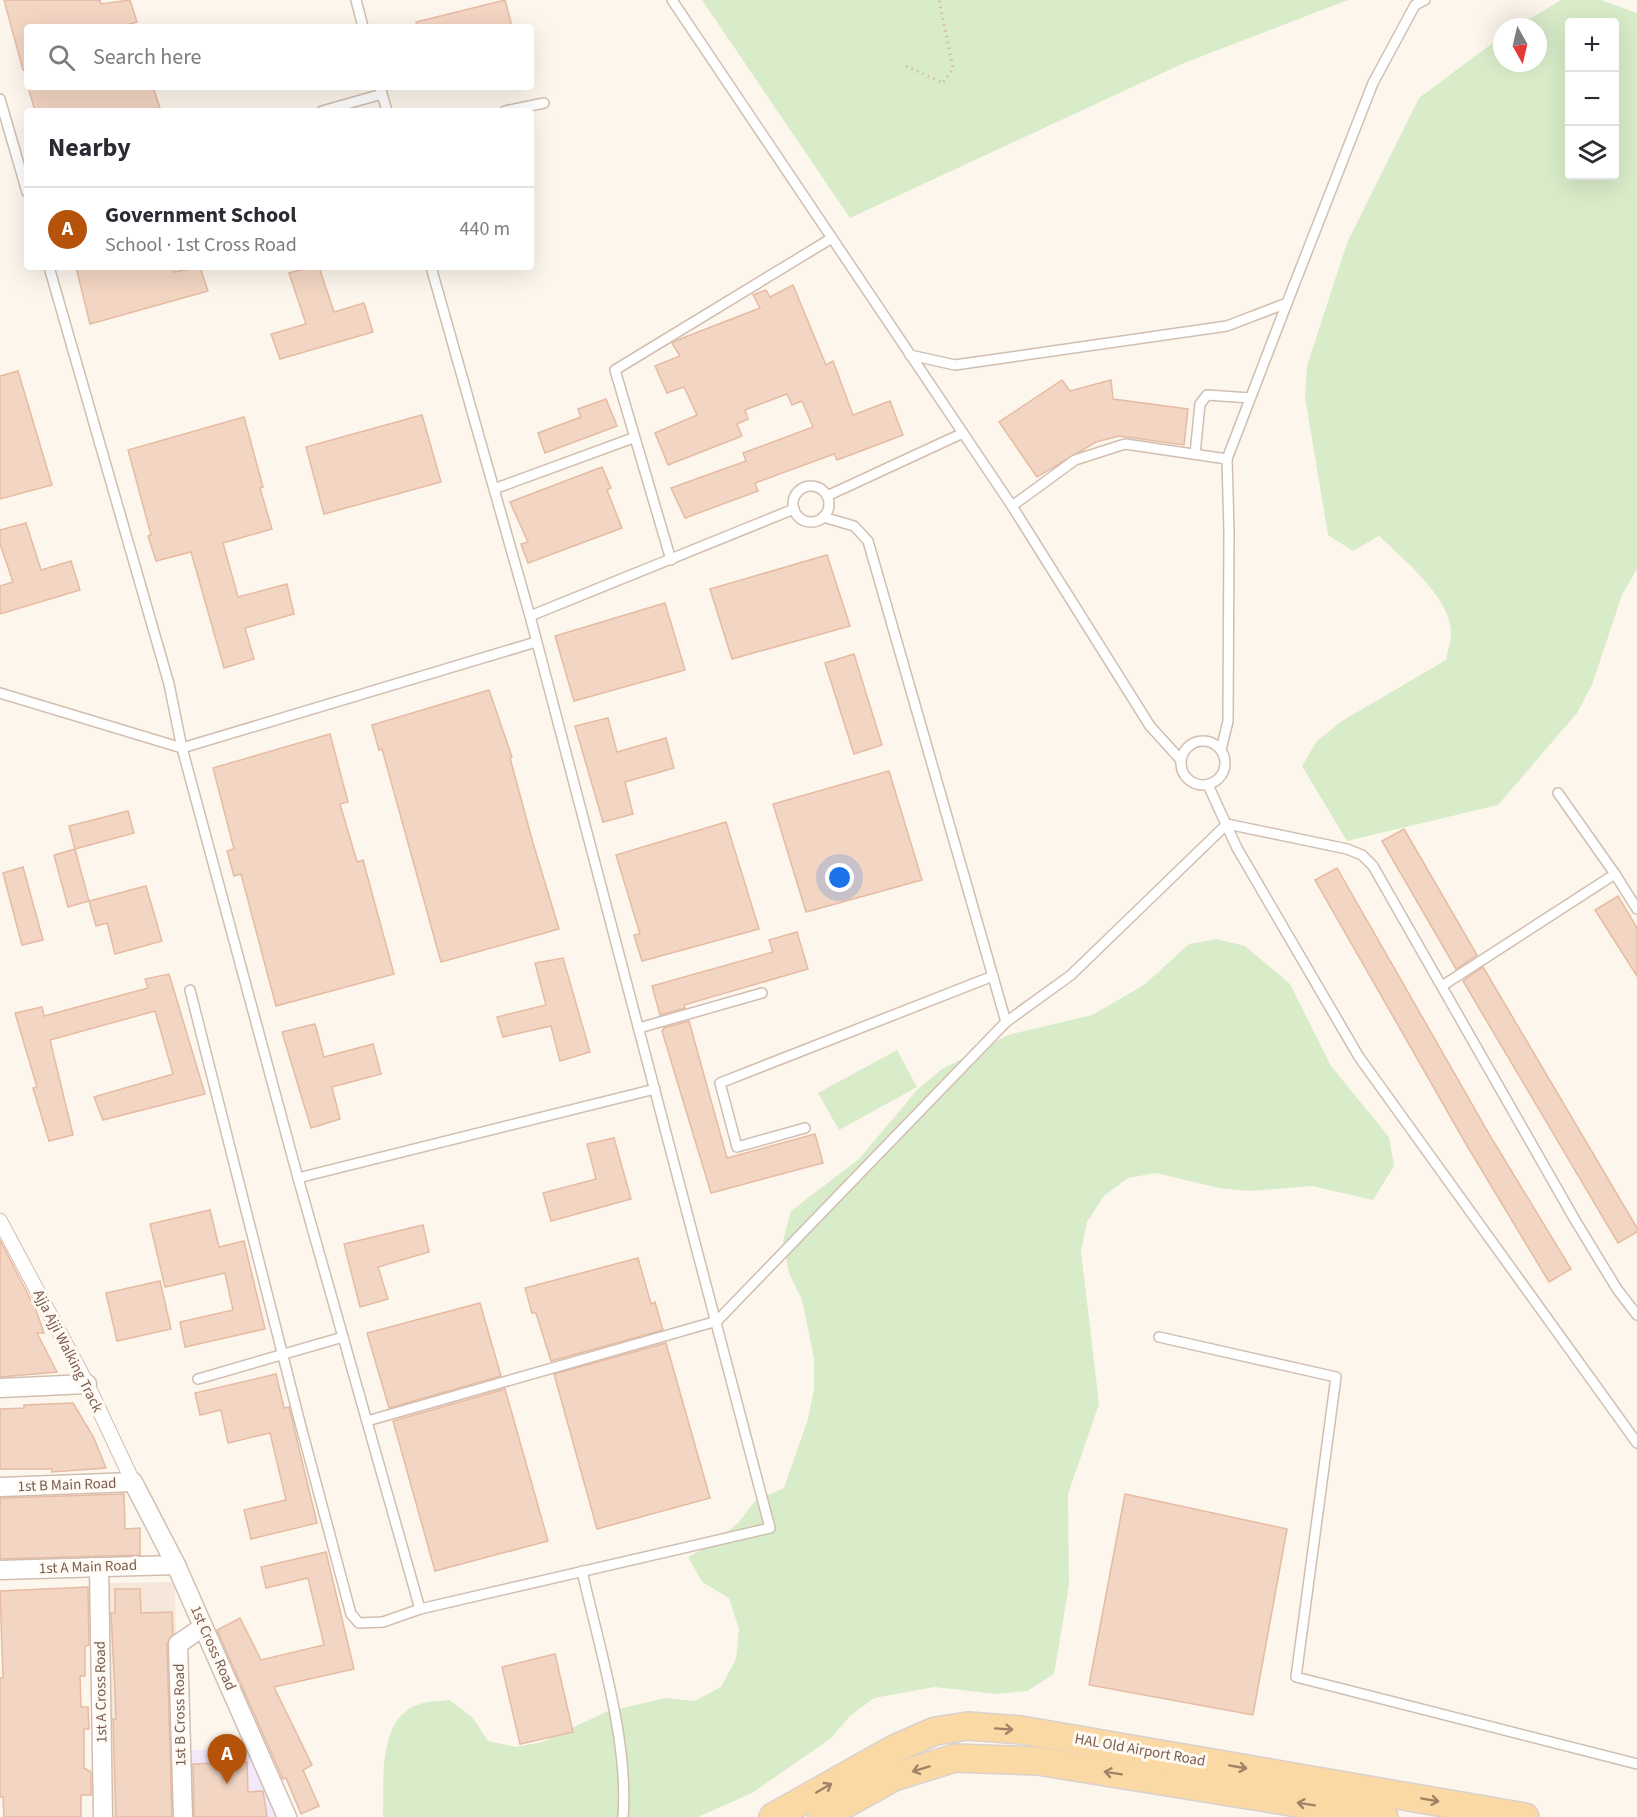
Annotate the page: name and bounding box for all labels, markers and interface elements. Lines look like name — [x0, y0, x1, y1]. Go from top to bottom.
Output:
north arrow — [1493, 18, 1547, 72]
map controls — [1565, 18, 1619, 180]
button: + — [1565, 18, 1619, 72]
search box — [24, 24, 534, 90]
icon: search — [45, 41, 78, 74]
text: Search here — [93, 41, 201, 73]
button: − — [1565, 72, 1619, 126]
button: layers — [1565, 126, 1619, 180]
text: Nearby — [48, 129, 131, 166]
text: Government School — [105, 199, 297, 231]
text: A — [62, 215, 73, 243]
text: 440 m — [460, 215, 510, 243]
text: School · 1st Cross Road — [105, 231, 297, 259]
your location — [825, 863, 854, 892]
street label: Ajja Ajji Walking Track — [28, 1286, 108, 1417]
street label: 1st B Main Road — [17, 1473, 117, 1497]
street label: 1st A Main Road — [39, 1555, 137, 1579]
street label: 1st Cross Road — [185, 1602, 241, 1694]
street label: 1st A Cross Road — [90, 1641, 112, 1743]
street label: 1st B Cross Road — [169, 1663, 191, 1767]
one-way arrow — [994, 1724, 1014, 1735]
street label: HAL Old Airport Road — [1073, 1728, 1207, 1772]
pin: A — [208, 1734, 246, 1784]
one-way arrow — [1228, 1762, 1247, 1773]
one-way arrow — [912, 1764, 931, 1775]
one-way arrow — [1104, 1768, 1124, 1779]
one-way arrow — [815, 1782, 832, 1794]
one-way arrow — [1420, 1795, 1439, 1806]
one-way arrow — [1296, 1799, 1316, 1810]

